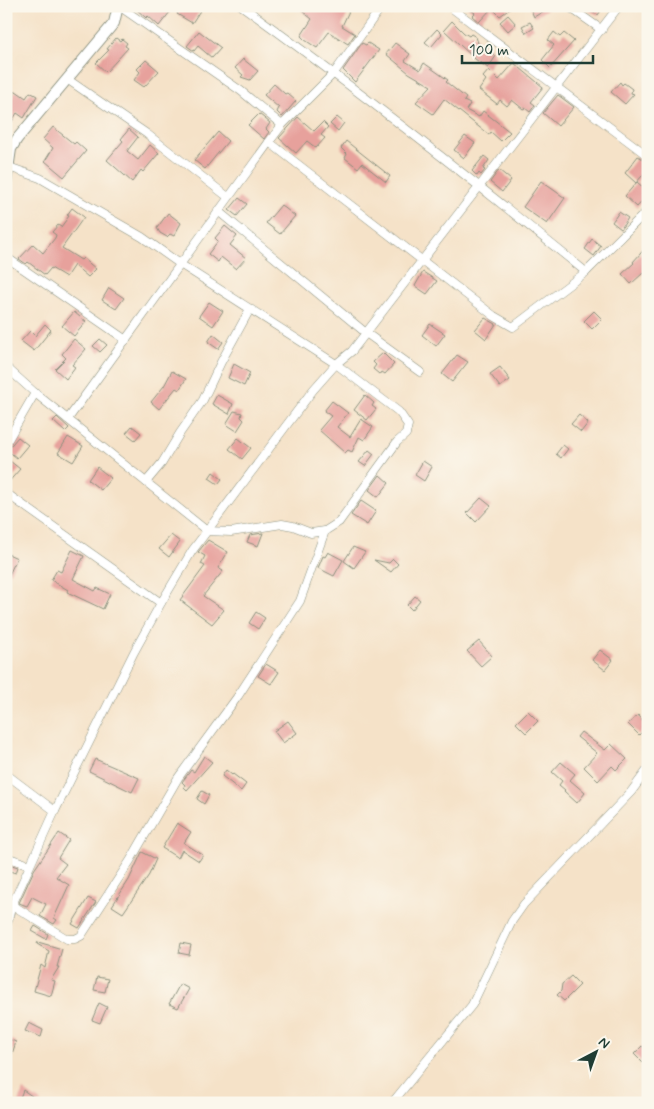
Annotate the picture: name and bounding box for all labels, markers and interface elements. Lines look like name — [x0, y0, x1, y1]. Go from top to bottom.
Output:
scale bar — [462, 32, 593, 64]
text: 100 m — [469, 41, 509, 61]
north arrow — [572, 1026, 622, 1076]
text: N — [594, 1033, 613, 1053]

